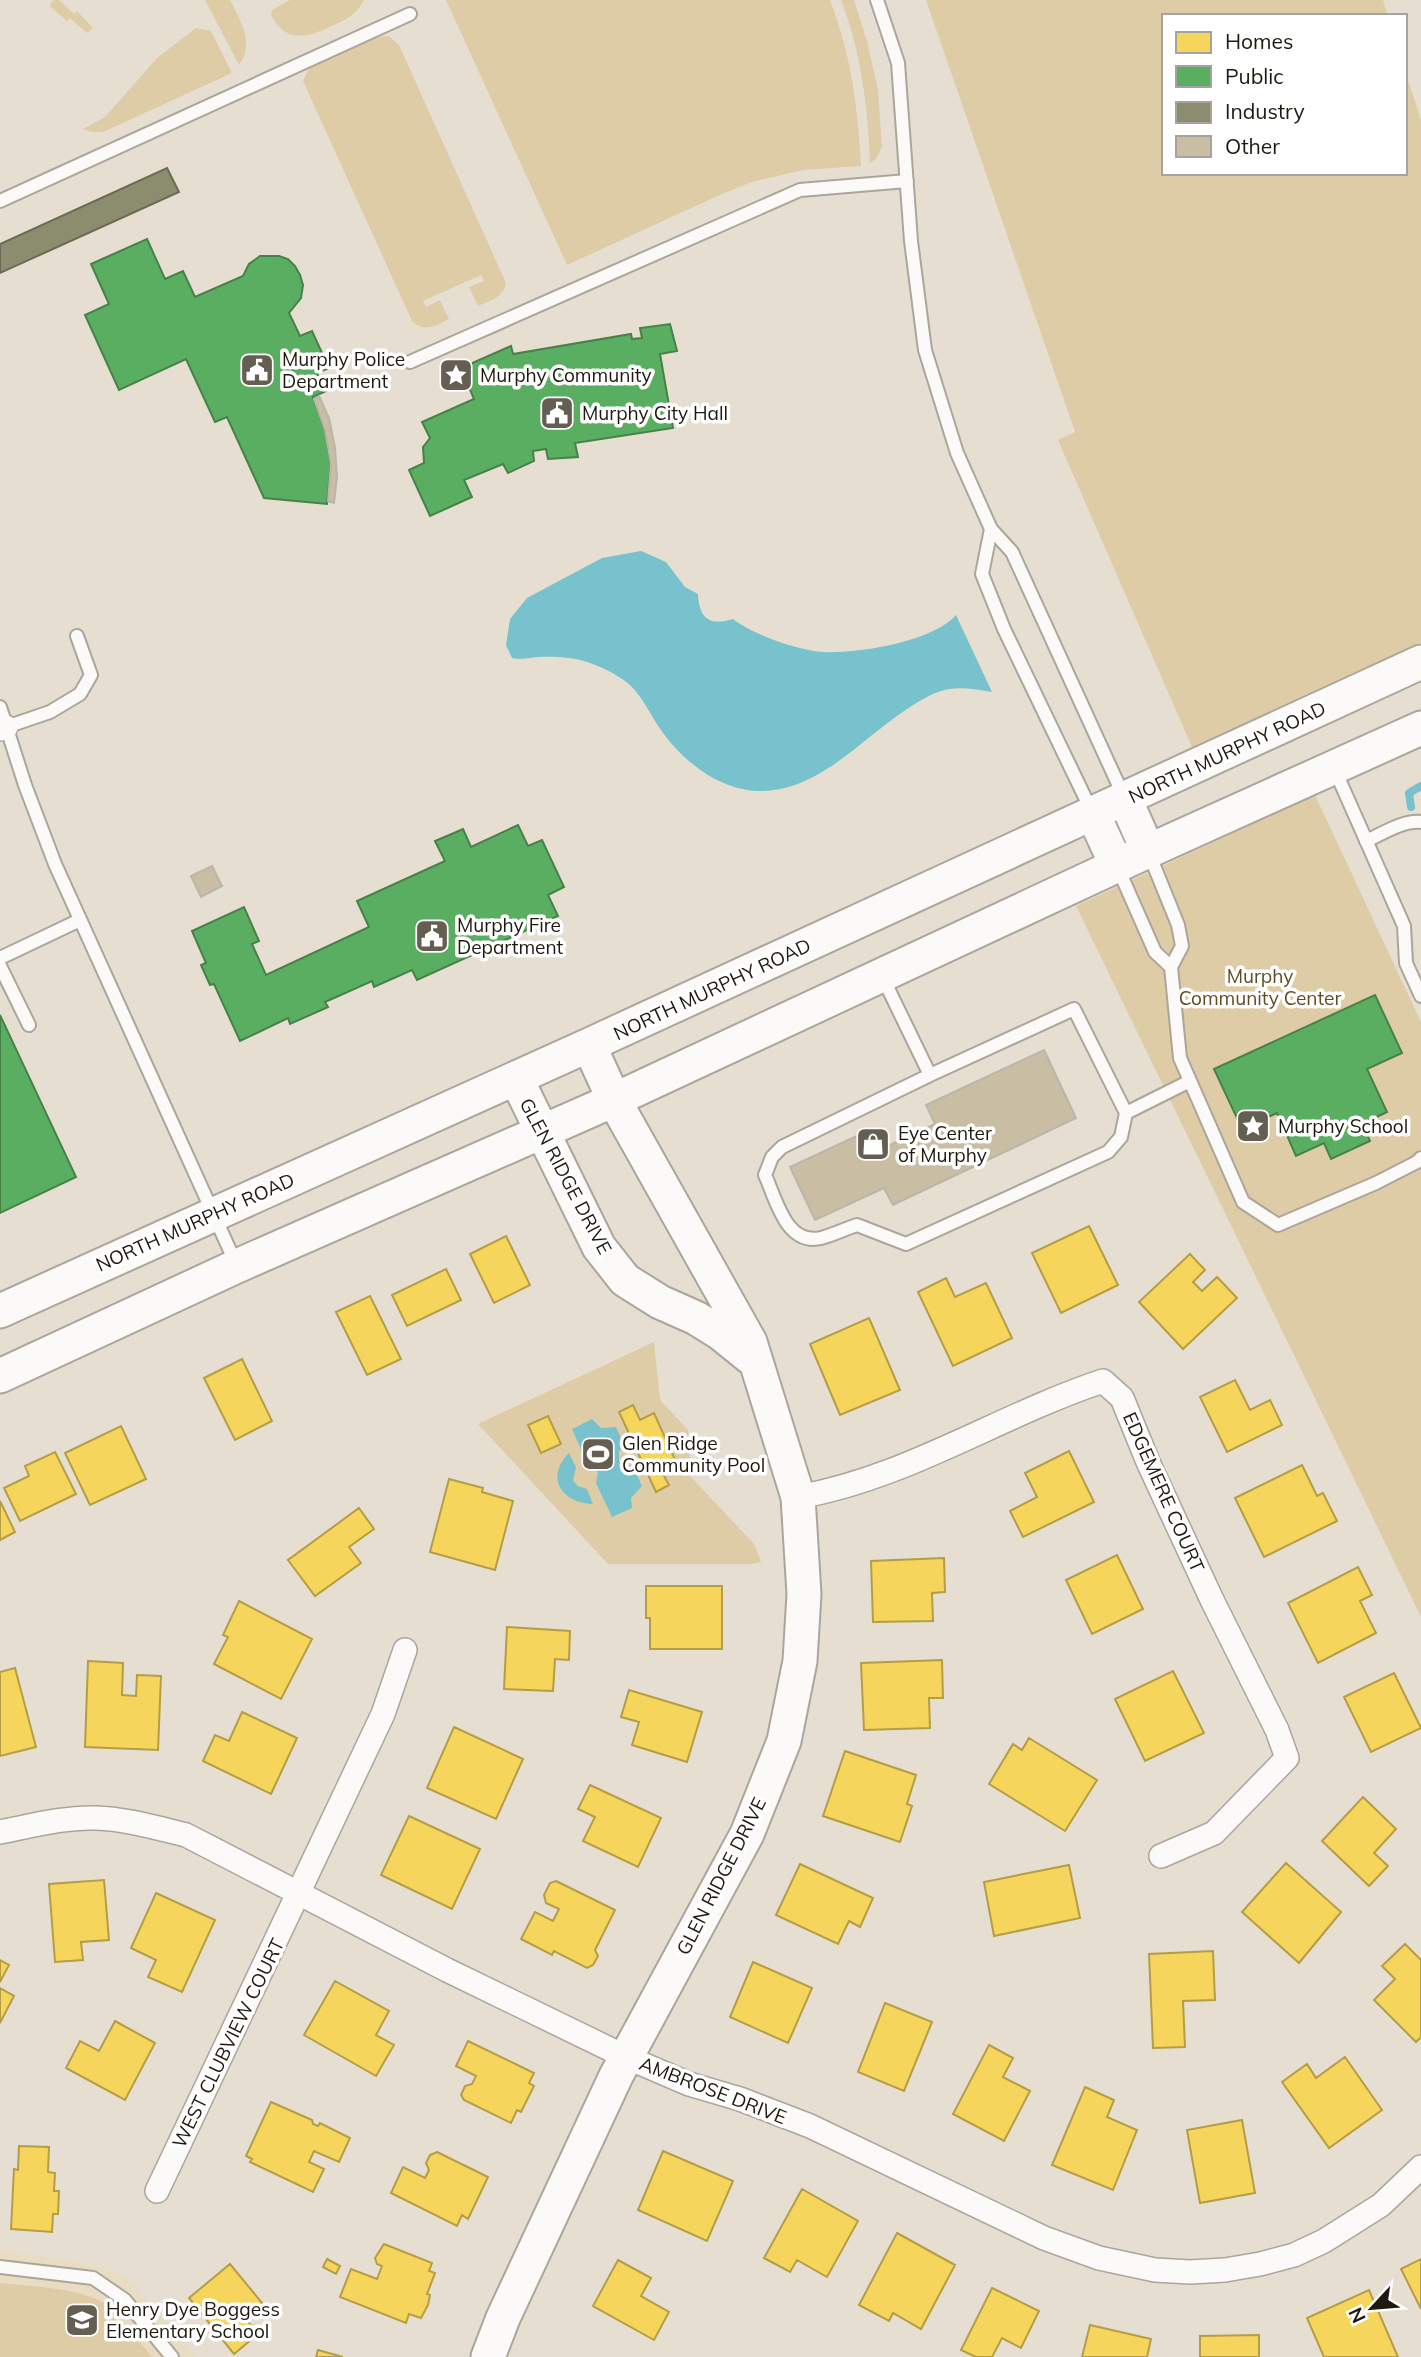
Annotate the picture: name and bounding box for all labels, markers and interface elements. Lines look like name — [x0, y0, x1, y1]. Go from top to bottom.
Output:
legend — [1162, 14, 1407, 175]
text: Homes — [1225, 28, 1293, 54]
text: Public — [1225, 63, 1284, 89]
text: Industry — [1225, 98, 1305, 124]
text: Other — [1225, 133, 1280, 159]
place label: Murphy Police Department — [282, 347, 405, 393]
public building icon: Murphy Police Department — [238, 351, 276, 389]
place icon: Murphy Community — [437, 356, 475, 394]
place label: Murphy Community — [480, 363, 652, 387]
public building icon: Murphy City Hall — [538, 394, 576, 432]
place label: Murphy City Hall — [582, 401, 728, 425]
street label: NORTH MURPHY ROAD — [1125, 696, 1329, 808]
place label: Murphy Fire Department — [457, 913, 564, 959]
public building icon: Murphy Fire Department — [413, 917, 451, 955]
street label: NORTH MURPHY ROAD — [610, 933, 814, 1045]
park label: Murphy Community Center — [1179, 964, 1341, 1010]
street label: GLEN RIDGE DRIVE — [515, 1094, 617, 1258]
place icon: Murphy School — [1234, 1107, 1272, 1145]
place label: Murphy School — [1278, 1114, 1408, 1138]
place label: Eye Center of Murphy — [898, 1121, 992, 1167]
shop icon: Eye Center of Murphy — [854, 1125, 892, 1163]
street label: NORTH MURPHY ROAD — [92, 1167, 298, 1277]
street label: EDGEMERE COURT — [1118, 1408, 1210, 1576]
place label: Glen Ridge Community Pool — [622, 1431, 765, 1477]
sports icon: Glen Ridge Community Pool — [579, 1435, 617, 1473]
street label: GLEN RIDGE DRIVE — [671, 1793, 771, 1959]
street label: WEST CLUBVIEW COURT — [167, 1934, 289, 2152]
street label: AMBROSE DRIVE — [636, 2051, 790, 2129]
north arrow — [1337, 2273, 1407, 2343]
place label: Henry Dye Boggess Elementary School — [106, 2297, 280, 2343]
school or university icon: Henry Dye Boggess Elementary School — [63, 2301, 101, 2339]
text: N — [1343, 2304, 1371, 2327]

